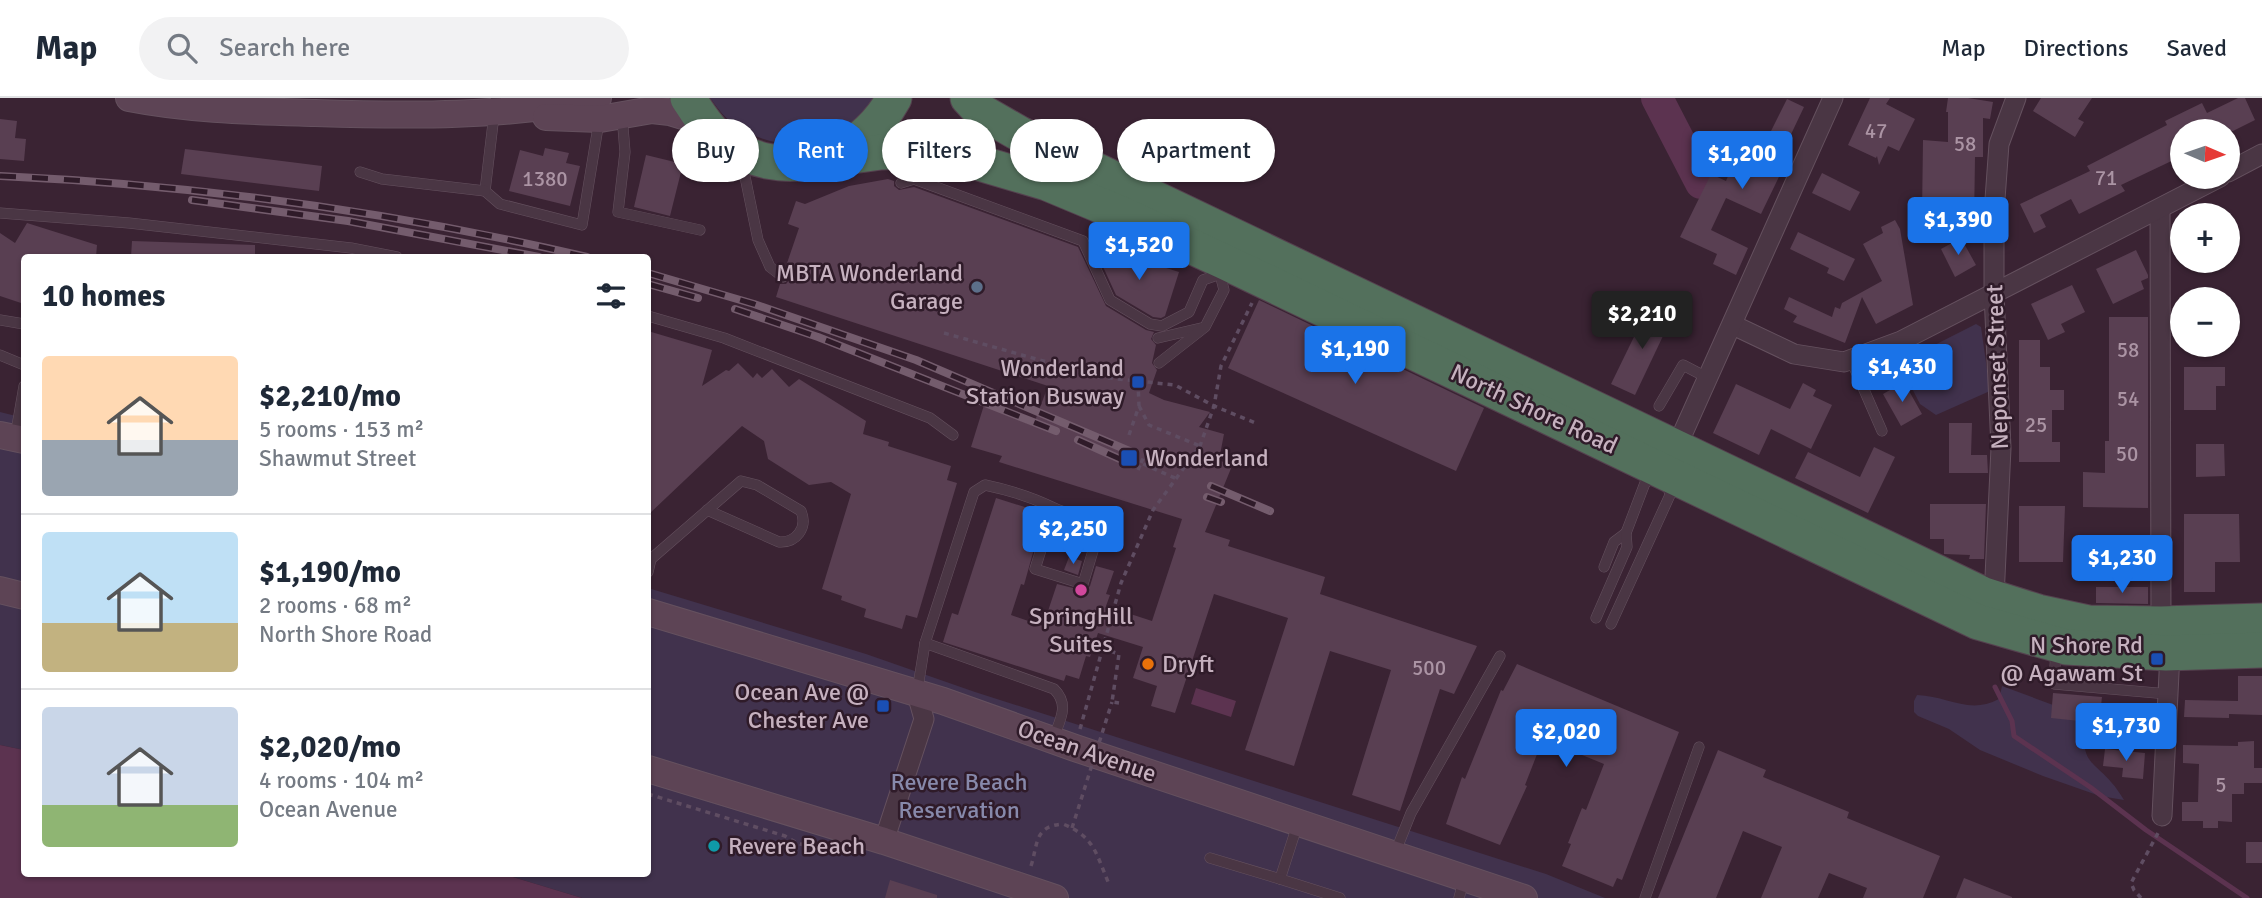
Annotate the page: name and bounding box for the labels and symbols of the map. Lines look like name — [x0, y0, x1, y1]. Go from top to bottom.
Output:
house number: 47 — [1865, 118, 1887, 144]
north arrow — [2170, 119, 2240, 189]
house number: 58 — [1954, 131, 1976, 157]
pin: $1,200 — [1685, 132, 1799, 191]
house number: 71 — [2095, 165, 2117, 191]
house number: 1380 — [522, 166, 568, 192]
pin: $1,390 — [1901, 198, 2015, 257]
pin: $1,520 — [1082, 222, 1196, 282]
place label: MBTA Wonderland Garage — [776, 258, 963, 316]
marker: MBTA Wonderland Garage — [969, 279, 985, 295]
street label: Neponset Street — [1979, 284, 2015, 450]
pin: $2,210 — [1585, 292, 1699, 351]
pin: $1,190 — [1298, 327, 1412, 386]
house number: 58 — [2117, 337, 2139, 363]
pin: $1,430 — [1845, 344, 1959, 404]
place label: Wonderland Station Busway — [966, 353, 1124, 411]
street label: North Shore Road — [1446, 357, 1622, 461]
marker: Wonderland Station Busway — [1130, 374, 1146, 390]
house number: 54 — [2117, 386, 2139, 412]
house number: 25 — [2025, 412, 2047, 438]
house number: 50 — [2116, 441, 2138, 467]
place label: Wonderland — [1145, 443, 1269, 473]
marker: Wonderland — [1119, 448, 1139, 468]
pin: $2,250 — [1016, 506, 1130, 566]
pin: $1,230 — [2065, 536, 2179, 595]
marker: SpringHill Suites — [1073, 582, 1089, 598]
place label: SpringHill Suites — [1029, 601, 1133, 659]
place label: N Shore Rd @ Agawam St — [2000, 630, 2143, 688]
place label: Dryft — [1162, 649, 1215, 679]
marker: N Shore Rd @ Agawam St — [2149, 651, 2165, 667]
house number: 500 — [1412, 655, 1446, 681]
marker: Dryft — [1140, 656, 1156, 672]
place label: Ocean Ave @ Chester Ave — [735, 677, 869, 735]
marker: Ocean Ave @ Chester Ave — [875, 698, 891, 714]
pin: $1,730 — [2069, 704, 2183, 763]
pin: $2,020 — [1509, 710, 1623, 769]
street label: Ocean Avenue — [1014, 713, 1160, 789]
park label: Revere Beach Reservation — [890, 767, 1028, 825]
house number: 5 — [2215, 772, 2227, 798]
place label: Revere Beach — [728, 831, 865, 861]
marker: Revere Beach — [706, 838, 722, 854]

